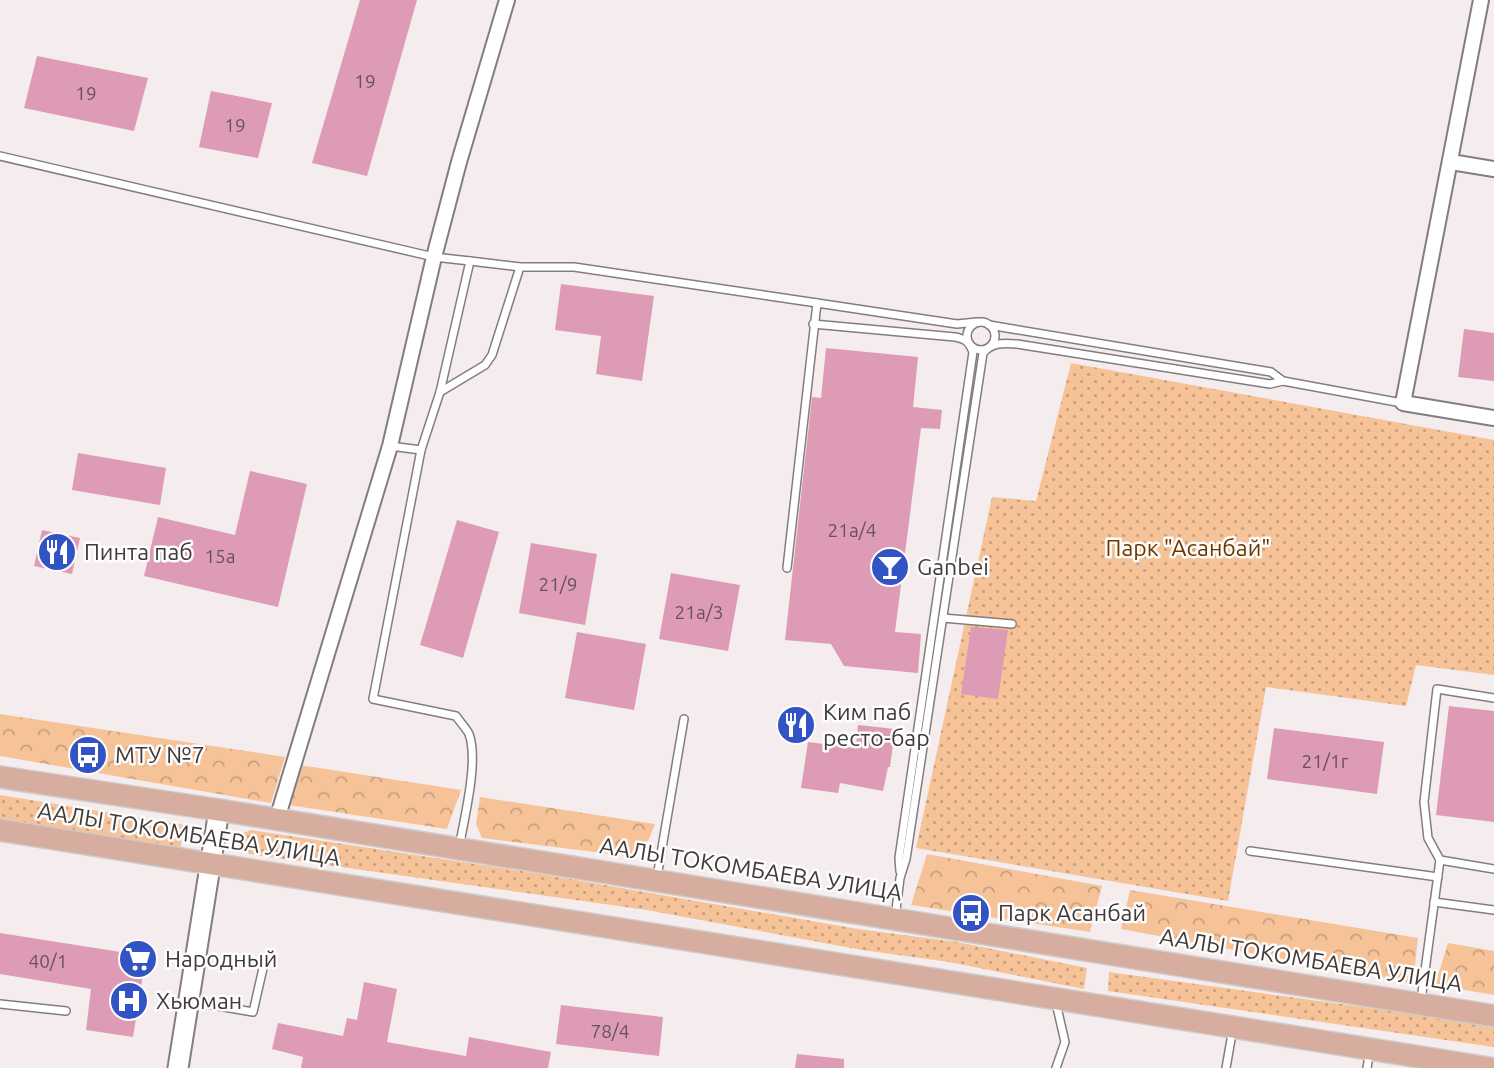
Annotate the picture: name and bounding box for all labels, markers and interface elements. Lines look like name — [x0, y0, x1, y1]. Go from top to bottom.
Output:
house number: 19 — [354, 70, 376, 92]
house number: 19 — [75, 82, 97, 104]
house number: 19 — [224, 114, 246, 136]
house number: 21а/4 — [828, 519, 876, 541]
restaurant icon: Пинта паб — [36, 531, 78, 573]
park label: Парк "Асанбай" — [1106, 535, 1270, 560]
place label: Пинта паб — [84, 539, 193, 564]
house number: 15а — [204, 545, 236, 567]
bar icon: Ganbei — [869, 546, 911, 588]
place label: Ganbei — [917, 554, 989, 579]
house number: 21/9 — [538, 573, 578, 595]
house number: 21а/3 — [675, 601, 723, 623]
place label: Ким паб ресто-бар — [823, 699, 930, 750]
restaurant icon: Ким паб ресто-бар — [775, 704, 817, 746]
bus stop icon: МТУ №7 — [67, 734, 109, 776]
place label: МТУ №7 — [115, 742, 205, 767]
house number: 21/1г — [1302, 750, 1349, 772]
street label: ААЛЫ ТОКОМБАЕВА УЛИЦА — [36, 797, 342, 870]
street label: ААЛЫ ТОКОМБАЕВА УЛИЦА — [598, 832, 904, 905]
bus stop icon: Парк Асанбай — [950, 892, 992, 934]
place label: Парк Асанбай — [998, 900, 1146, 925]
street label: ААЛЫ ТОКОМБАЕВА УЛИЦА — [1158, 923, 1464, 996]
supermarket icon: Народный — [117, 938, 159, 980]
place label: Народный — [165, 946, 277, 971]
house number: 40/1 — [28, 950, 68, 972]
hospital icon: Хьюман — [108, 980, 150, 1022]
place label: Хьюман — [156, 988, 242, 1013]
house number: 78/4 — [590, 1020, 630, 1042]

